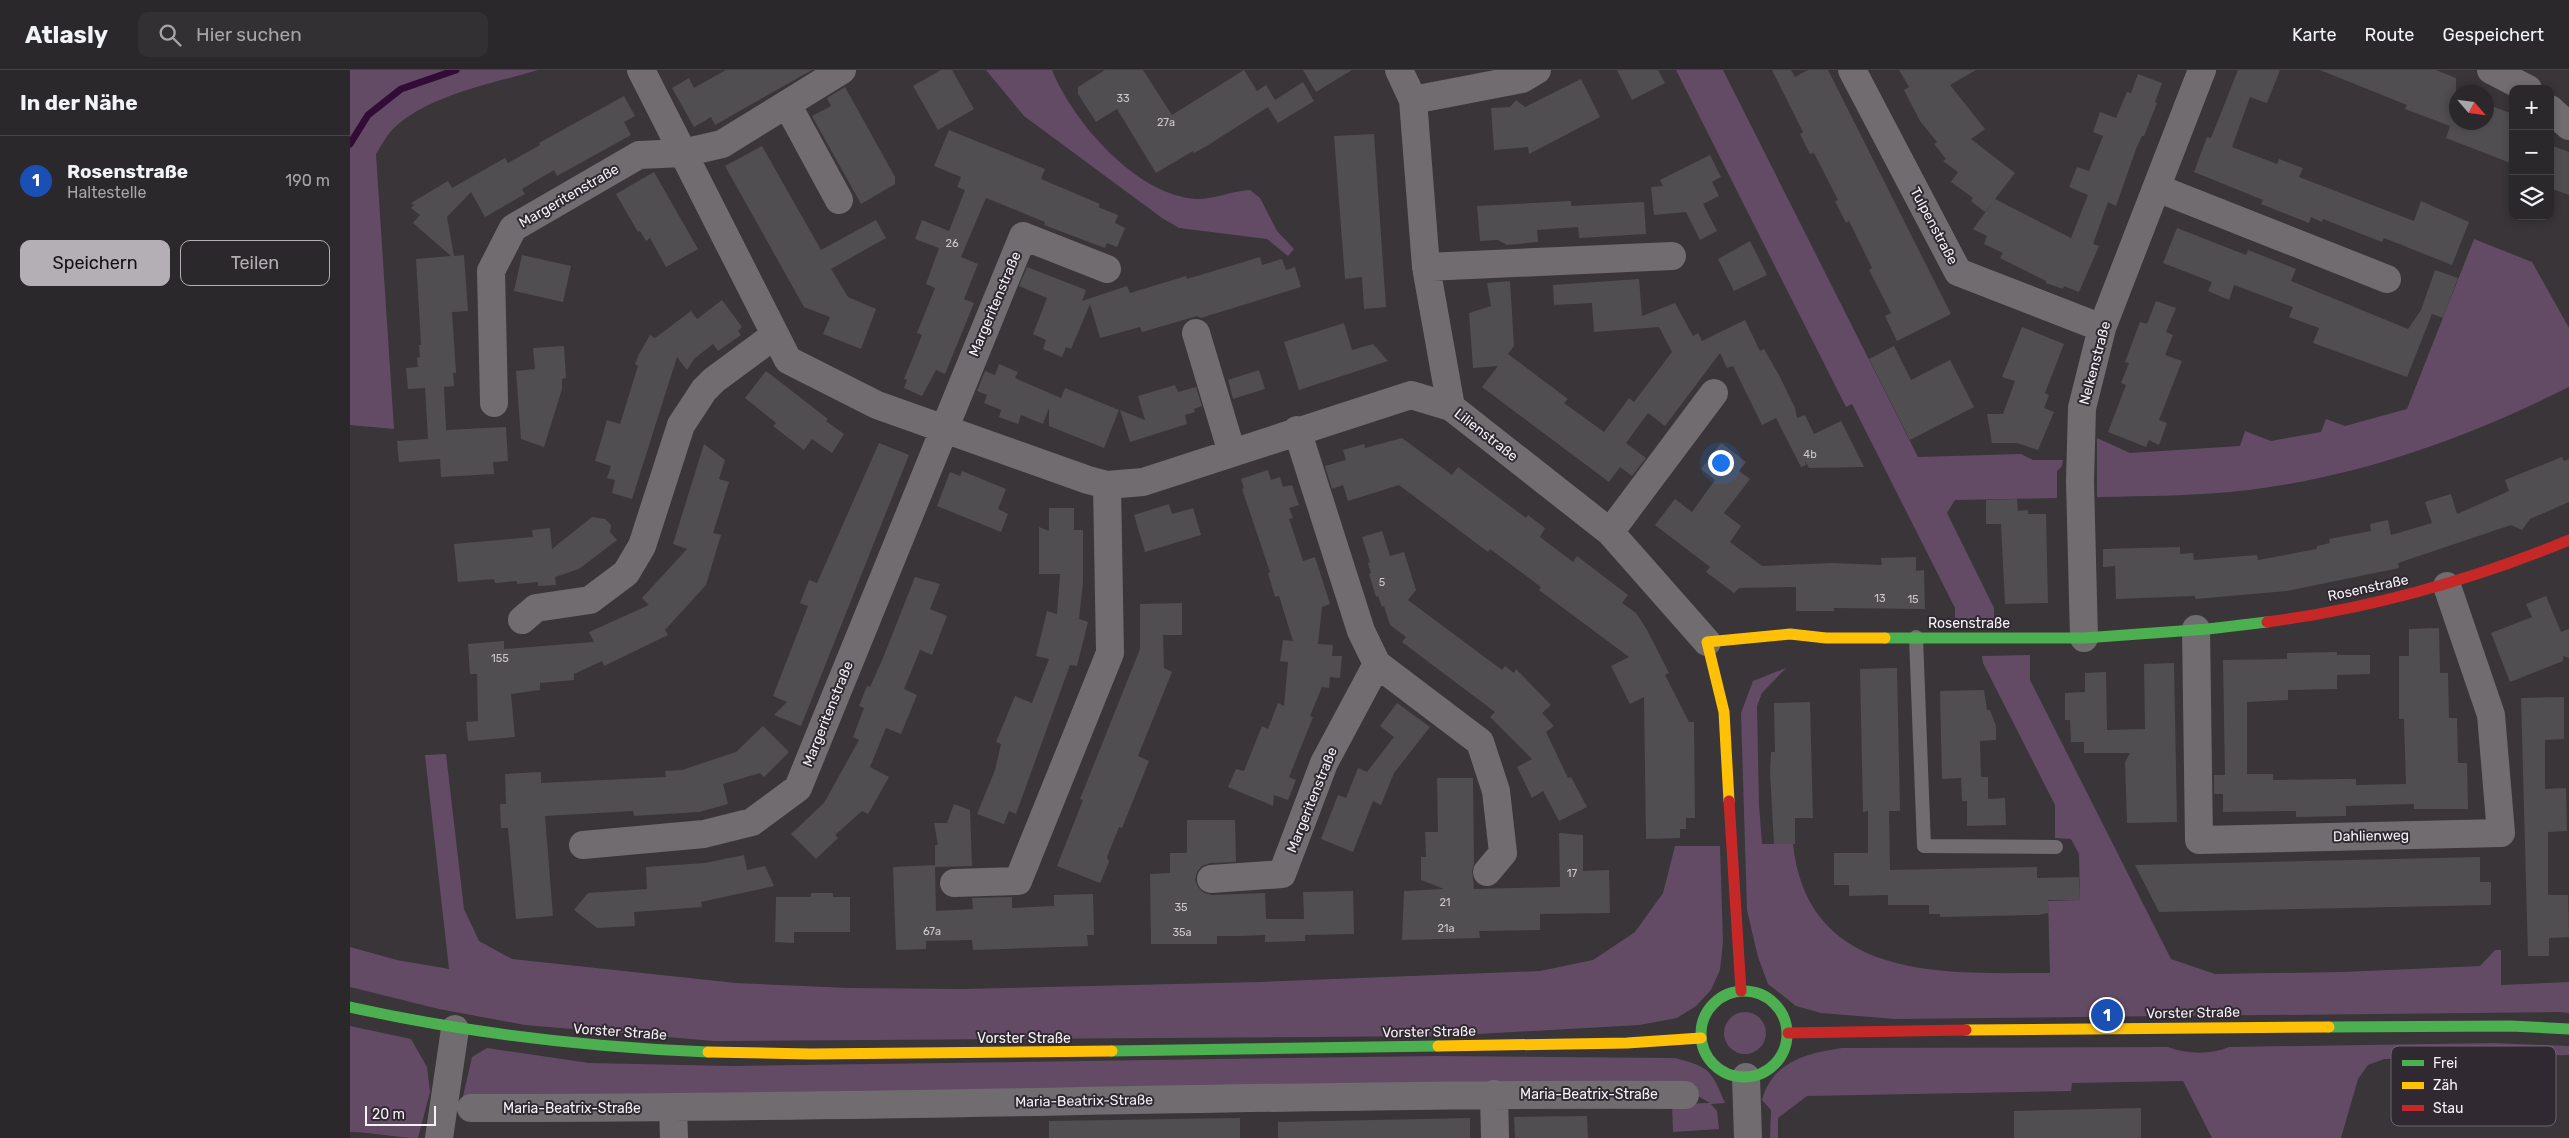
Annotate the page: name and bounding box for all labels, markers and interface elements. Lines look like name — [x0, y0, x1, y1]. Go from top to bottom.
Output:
search box — [138, 12, 488, 57]
text: Atlasly — [25, 21, 108, 49]
icon: search — [156, 21, 184, 49]
text: Hier suchen — [196, 23, 302, 46]
text: Karte — [2292, 24, 2336, 46]
text: Route — [2364, 24, 2414, 46]
text: Gespeichert — [2442, 24, 2544, 46]
north arrow — [2449, 85, 2494, 130]
map controls — [2509, 85, 2554, 220]
button: + — [2509, 85, 2554, 130]
text: In der Nähe — [20, 90, 138, 115]
house number: 33 — [1116, 92, 1130, 105]
house number: 27a — [1157, 116, 1175, 129]
button: − — [2509, 130, 2554, 175]
text: Rosenstraße — [67, 160, 188, 183]
street label: Margeritenstraße — [516, 160, 622, 231]
text: 1 — [32, 171, 40, 190]
text: 190 m — [285, 171, 330, 190]
button: layers — [2509, 175, 2554, 220]
text: Haltestelle — [67, 183, 146, 202]
street label: Tulpenstraße — [1907, 184, 1962, 268]
house number: 26 — [945, 237, 959, 250]
button: Speichern — [20, 240, 170, 286]
button: Teilen — [180, 240, 330, 286]
street label: Margeritenstraße — [965, 249, 1025, 359]
street label: Nelkenstraße — [2076, 319, 2114, 407]
street label: Lilienstraße — [1451, 405, 1521, 465]
house number: 4b — [1803, 448, 1817, 461]
your location — [1708, 450, 1734, 476]
street label: Rosenstraße — [2326, 571, 2410, 605]
house number: 5 — [1379, 576, 1386, 589]
house number: 13 — [1874, 592, 1886, 605]
house number: 15 — [1907, 593, 1919, 606]
street label: Rosenstraße — [1928, 615, 2010, 632]
house number: 155 — [491, 652, 509, 665]
street label: Margeritenstraße — [799, 659, 857, 769]
street label: Margeritenstraße — [1283, 745, 1341, 855]
street label: Dahlienweg — [2333, 827, 2409, 845]
house number: 17 — [1567, 867, 1578, 880]
house number: 21 — [1439, 896, 1451, 909]
house number: 35 — [1174, 901, 1188, 914]
house number: 21a — [1437, 922, 1455, 935]
house number: 67a — [923, 925, 941, 938]
house number: 35a — [1172, 926, 1192, 939]
pin: 1 — [2091, 996, 2123, 1034]
street label: Vorster Straße — [2146, 1004, 2240, 1022]
street label: Vorster Straße — [573, 1020, 668, 1044]
street label: Vorster Straße — [1382, 1023, 1476, 1041]
street label: Vorster Straße — [977, 1030, 1071, 1047]
legend — [2391, 1046, 2556, 1126]
text: Frei — [2433, 1055, 2457, 1072]
text: Zäh — [2433, 1077, 2458, 1094]
street label: Maria-Beatrix-Straße — [1520, 1086, 1658, 1103]
street label: Maria-Beatrix-Straße — [1015, 1091, 1153, 1111]
street label: Maria-Beatrix-Straße — [503, 1100, 641, 1117]
text: Stau — [2433, 1100, 2463, 1117]
scale bar — [365, 1103, 436, 1126]
text: 20 m — [372, 1106, 405, 1123]

